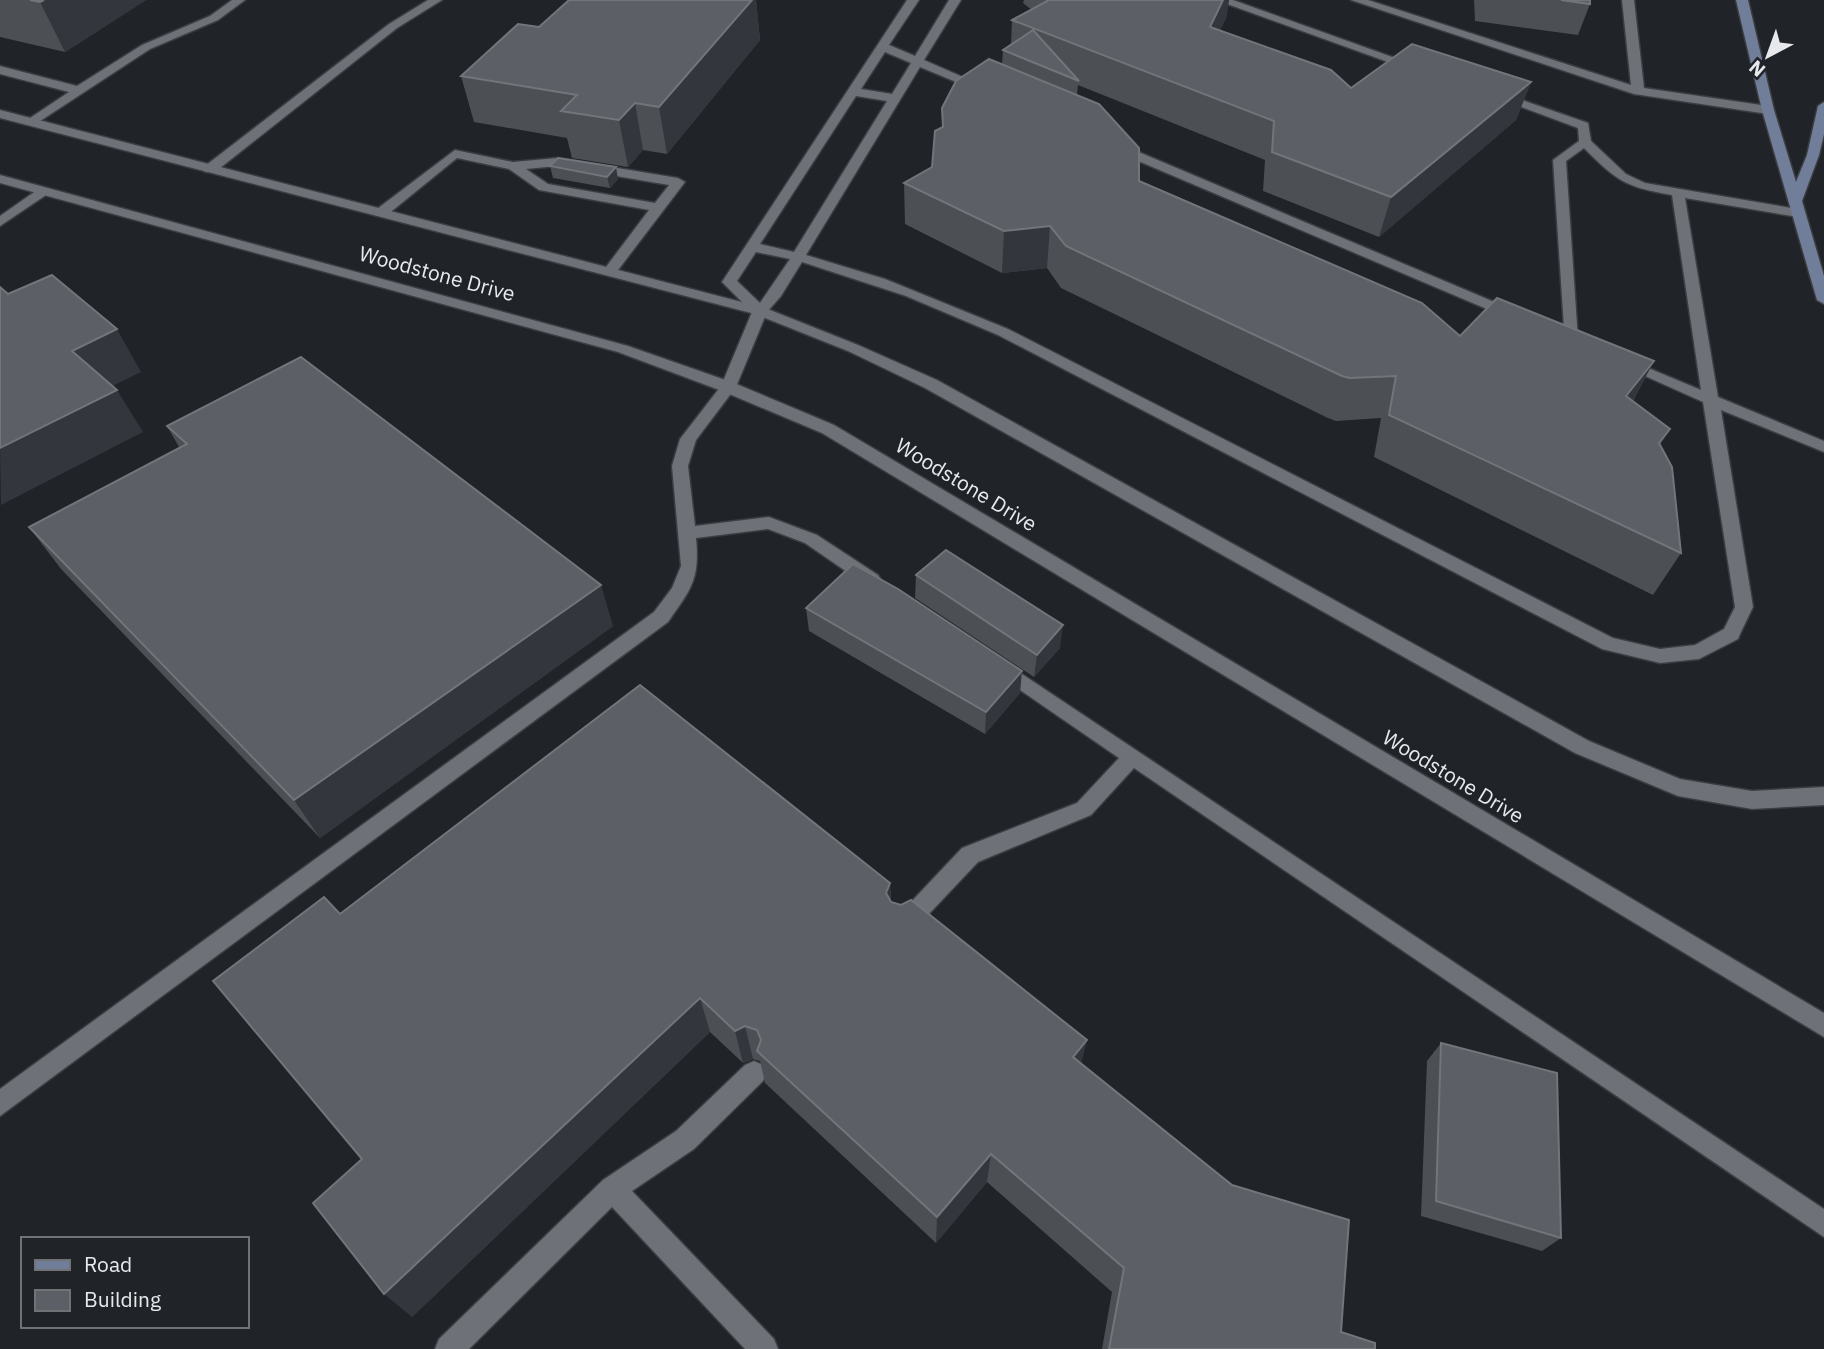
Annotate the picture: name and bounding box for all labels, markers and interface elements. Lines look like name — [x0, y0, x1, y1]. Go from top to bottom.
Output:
north arrow — [1733, 21, 1803, 91]
text: N — [1744, 55, 1770, 82]
street label: Woodstone Drive — [356, 239, 518, 307]
street label: Woodstone Drive — [891, 431, 1042, 537]
street label: Woodstone Drive — [1378, 723, 1529, 829]
legend — [21, 1237, 248, 1328]
text: Road — [84, 1250, 132, 1278]
text: Building — [84, 1285, 161, 1313]

